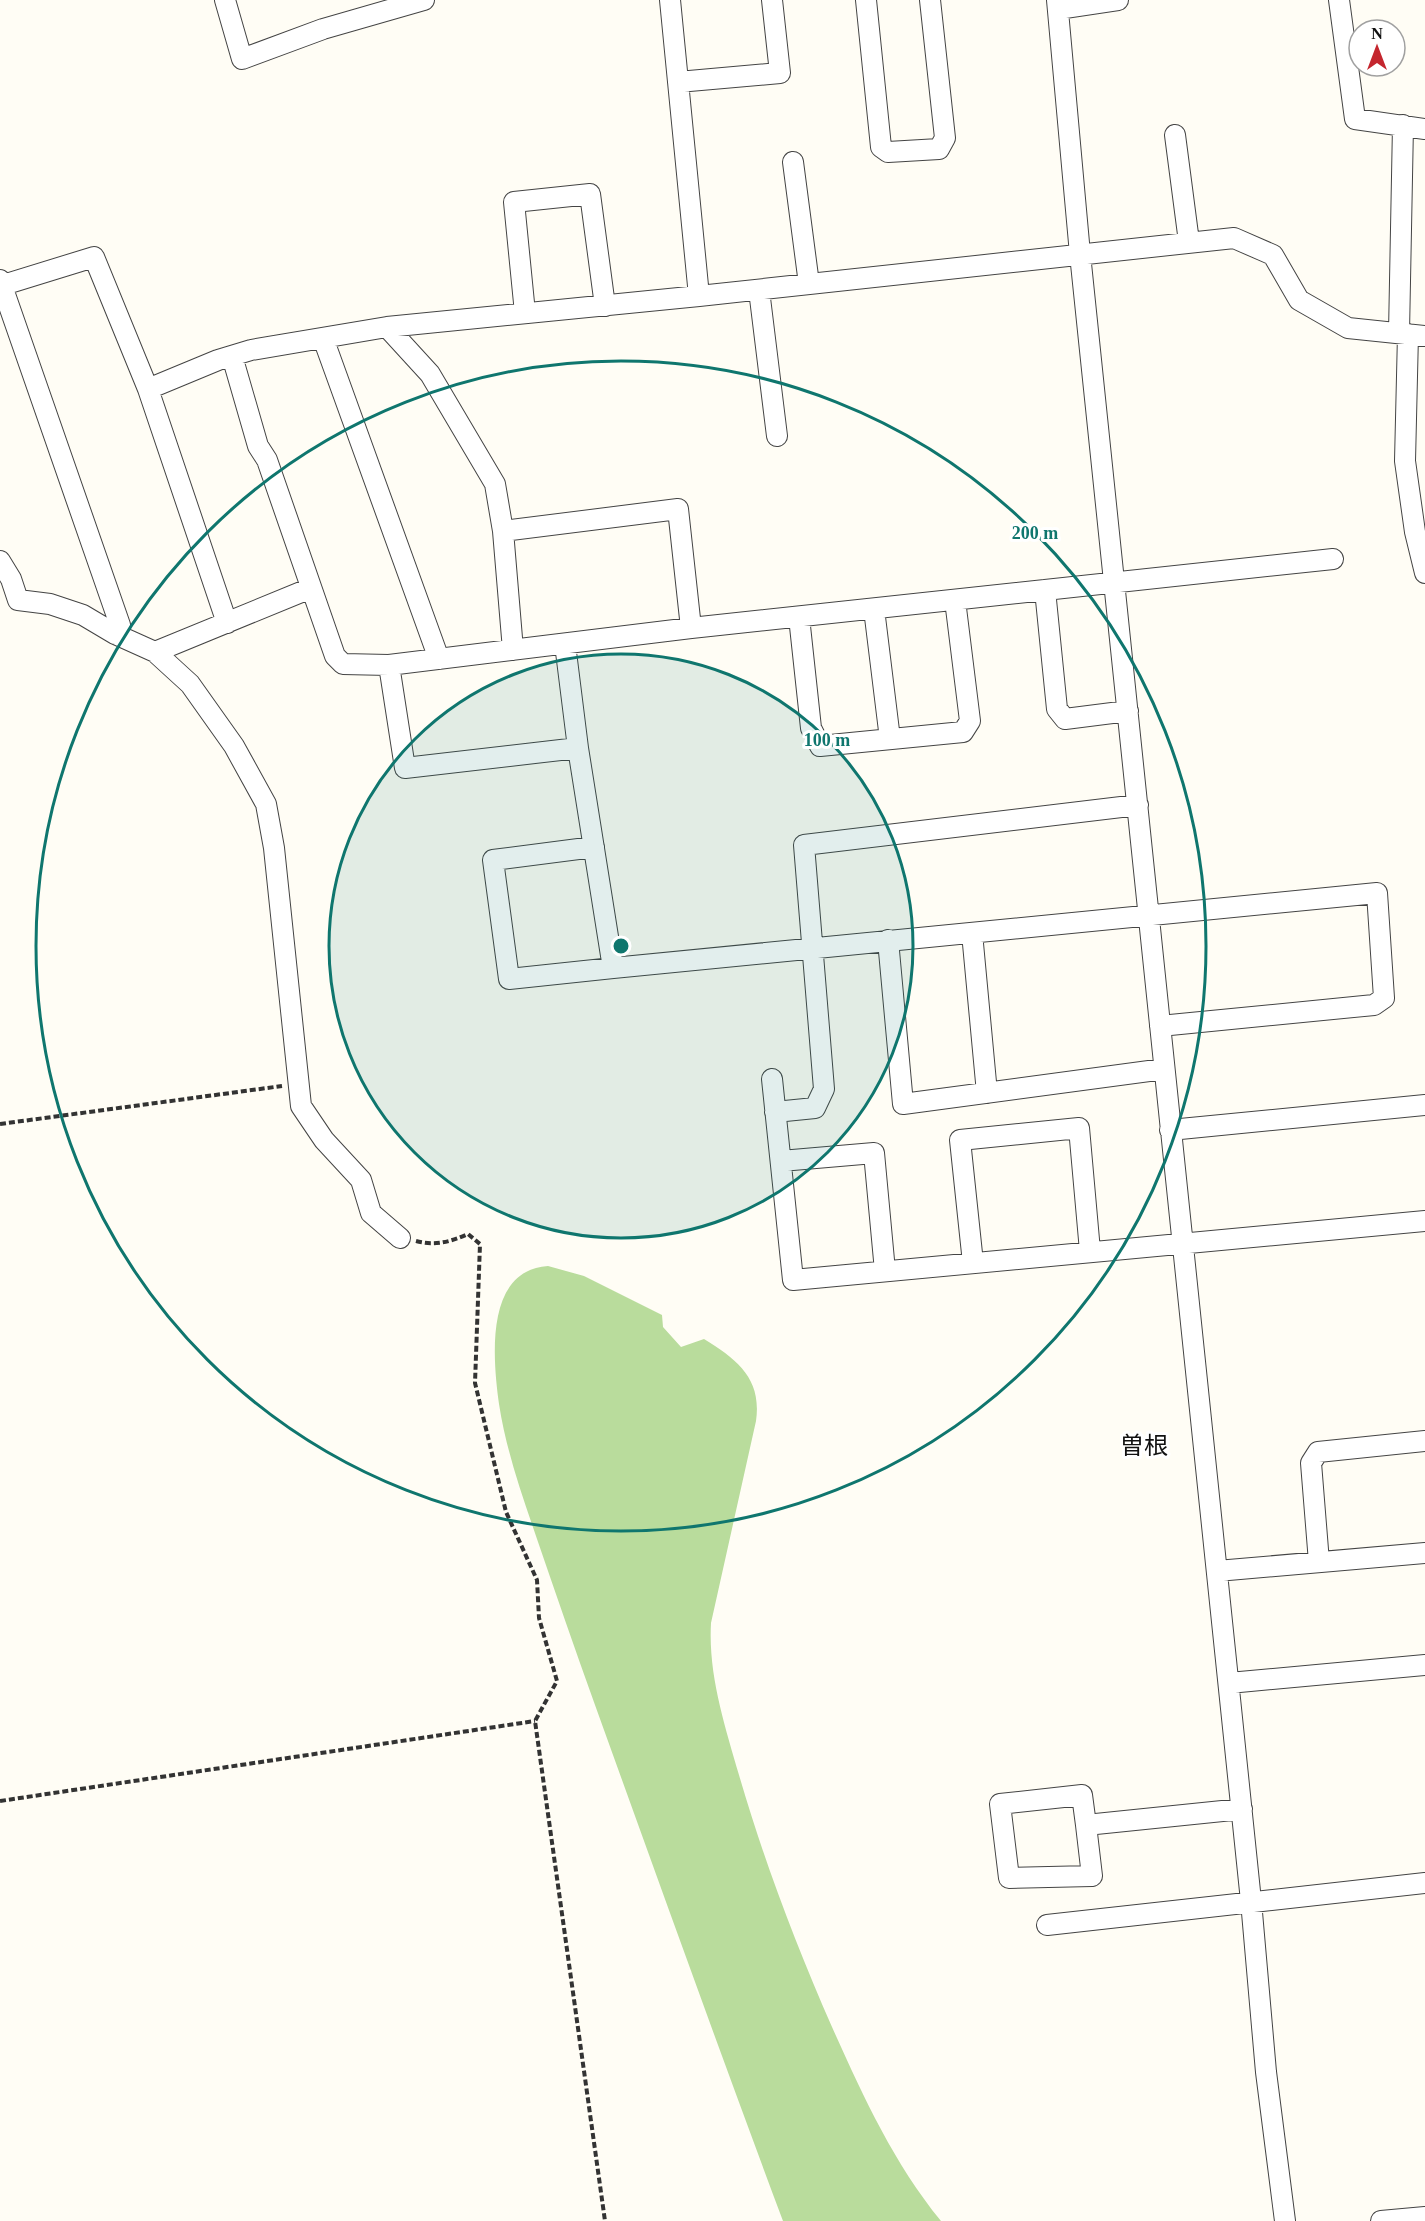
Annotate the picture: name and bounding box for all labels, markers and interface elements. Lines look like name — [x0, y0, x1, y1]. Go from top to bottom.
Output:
north arrow — [1347, 18, 1407, 78]
text: N — [1371, 25, 1383, 42]
text: 200 m — [1012, 523, 1058, 543]
text: 100 m — [804, 730, 850, 750]
centre of rings — [611, 936, 631, 956]
district label: 曽根 — [1120, 1433, 1168, 1459]

